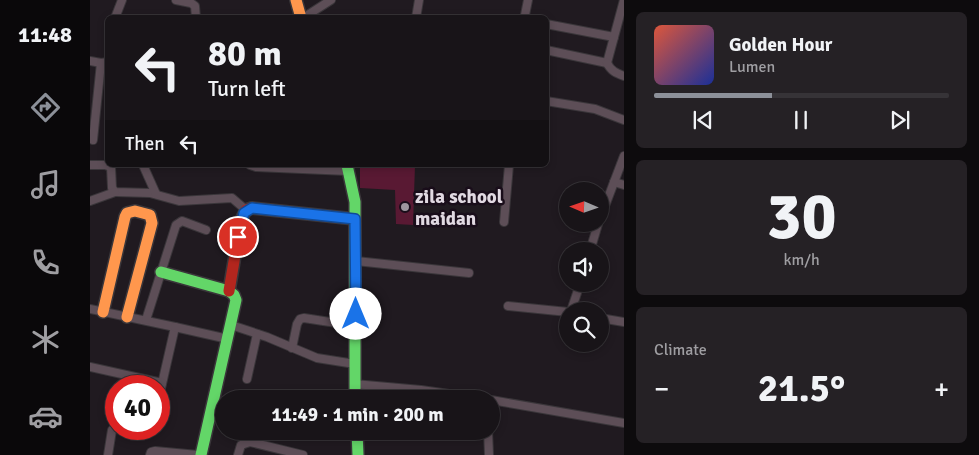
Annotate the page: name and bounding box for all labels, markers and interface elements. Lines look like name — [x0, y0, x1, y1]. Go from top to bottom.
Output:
text: 11:48 — [18, 21, 72, 48]
text: 80 m — [208, 32, 282, 75]
text: Golden Hour — [729, 33, 832, 57]
icon: left — [125, 35, 190, 100]
text: Lumen — [729, 57, 775, 77]
text: Turn left — [208, 75, 286, 102]
icon: directions — [28, 90, 63, 125]
icon: previous — [689, 106, 717, 134]
icon: pause — [787, 106, 815, 134]
icon: next — [886, 106, 914, 134]
icon: left — [175, 130, 203, 158]
text: Then — [125, 132, 165, 156]
icon: music — [28, 167, 63, 202]
text: 30 — [766, 177, 837, 257]
north arrow — [559, 182, 609, 232]
map controls — [559, 182, 609, 352]
place label: zila school maidan — [415, 185, 503, 231]
marker: zila school maidan — [399, 201, 411, 213]
pin — [217, 216, 259, 258]
icon: arrive — [224, 223, 252, 251]
button: sound — [559, 242, 609, 292]
icon: phone — [28, 245, 63, 280]
text: km/h — [783, 250, 820, 270]
position arrow — [329, 287, 381, 339]
button: search — [559, 302, 609, 352]
icon: climate — [28, 322, 63, 357]
text: Climate — [654, 340, 707, 360]
text: 21.5° — [758, 365, 845, 412]
text: − — [654, 372, 669, 406]
text: + — [934, 372, 949, 406]
speed limit sign: 40 — [105, 375, 170, 440]
icon: car — [28, 399, 63, 434]
text: 11:49 · 1 min · 200 m — [271, 403, 444, 427]

